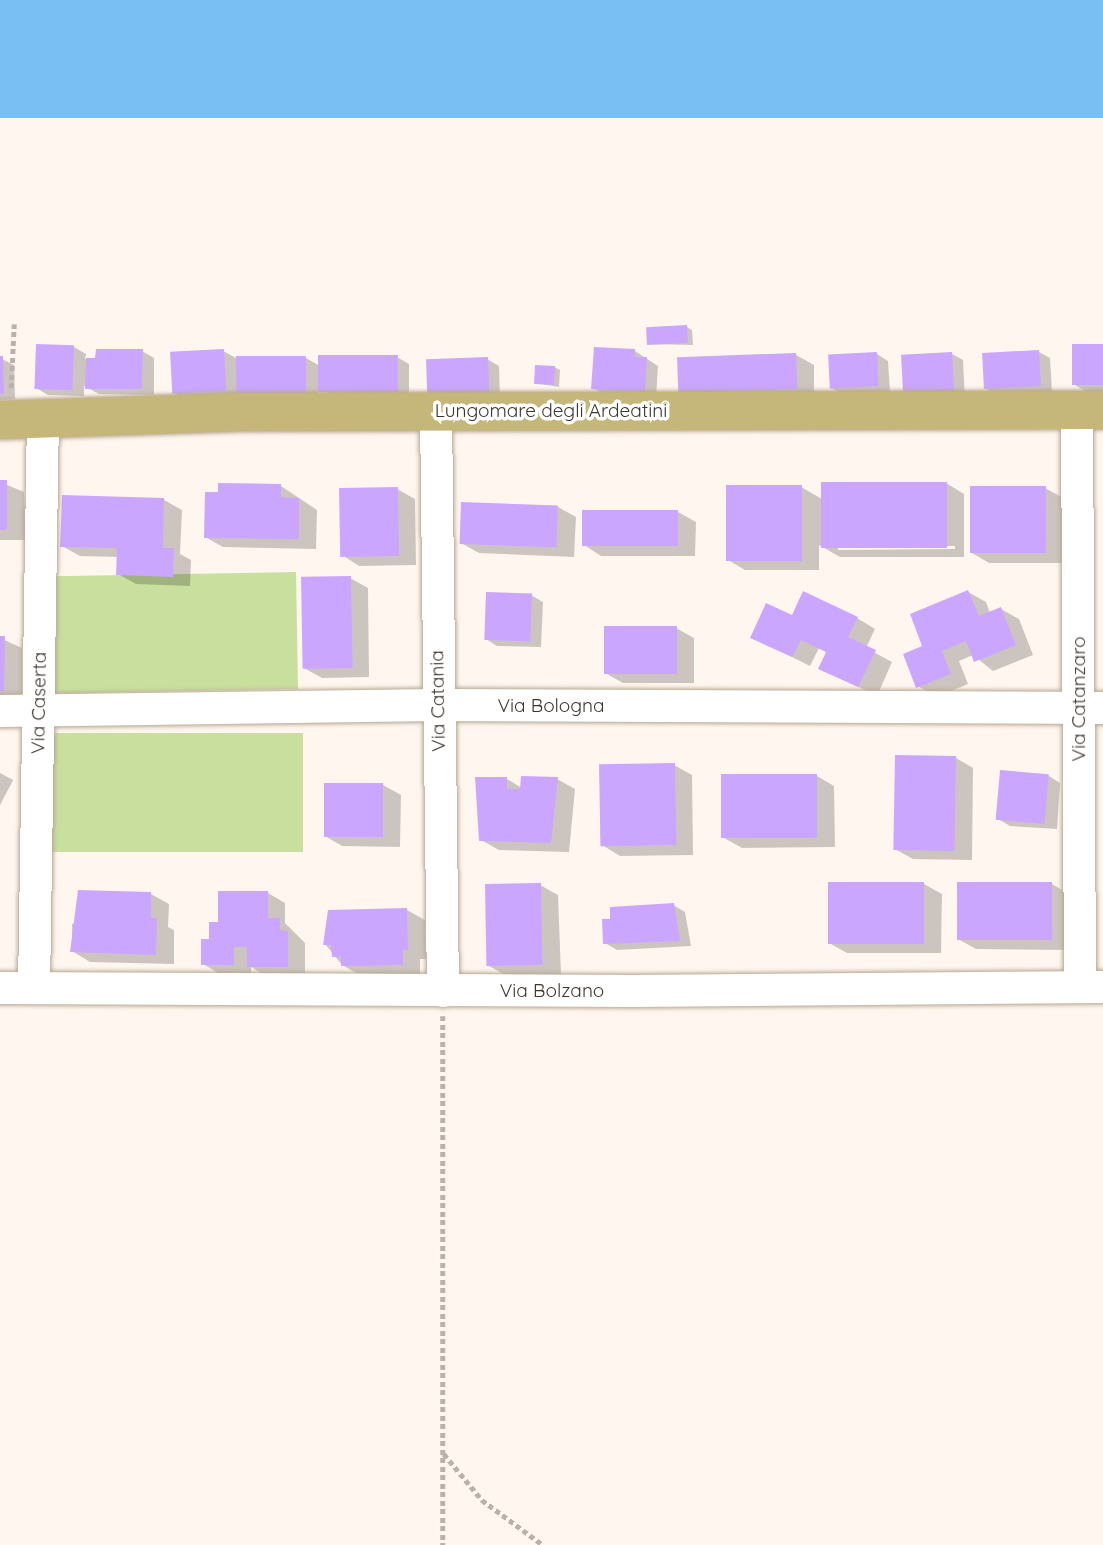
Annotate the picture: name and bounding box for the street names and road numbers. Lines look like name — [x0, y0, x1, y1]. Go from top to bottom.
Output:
street label: Lungomare degli Ardeatini — [435, 400, 667, 422]
street label: Via Catanzaro — [1068, 636, 1090, 762]
street label: Via Catania — [426, 650, 450, 752]
street label: Via Caserta — [27, 652, 51, 754]
street label: Via Bologna — [497, 695, 605, 717]
street label: Via Bolzano — [500, 980, 604, 1002]

